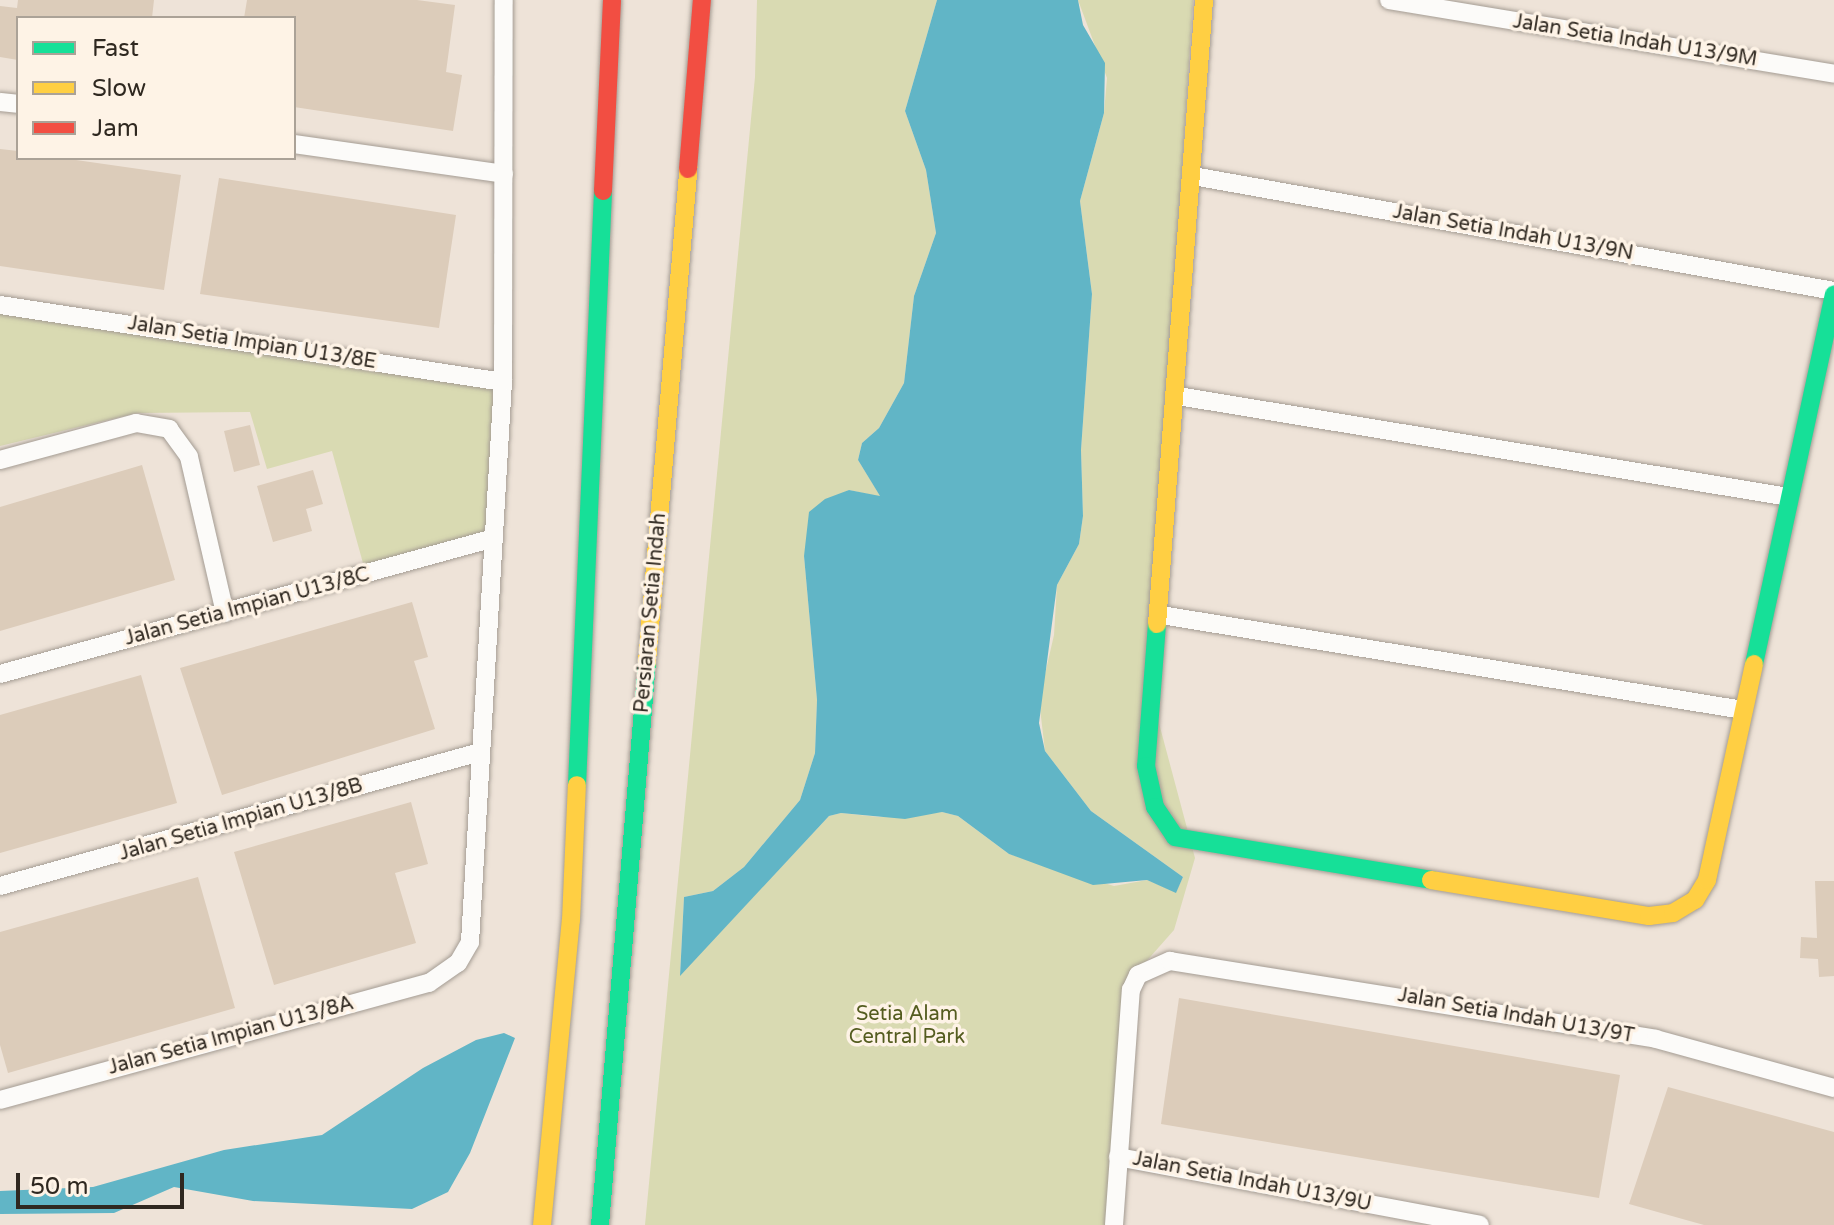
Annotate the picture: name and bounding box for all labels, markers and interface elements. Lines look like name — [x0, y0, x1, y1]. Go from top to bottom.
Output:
street label: Jalan Setia Indah U13/9M — [1511, 10, 1759, 72]
legend — [16, 16, 296, 160]
text: Fast — [92, 34, 139, 63]
text: Slow — [92, 74, 146, 103]
text: Jam — [92, 114, 139, 143]
street label: Jalan Setia Indah U13/9N — [1391, 200, 1635, 266]
street label: Jalan Setia Impian U13/8E — [126, 312, 378, 374]
street label: Persiaran Setia Indah — [630, 512, 672, 714]
street label: Jalan Setia Impian U13/8C — [122, 563, 372, 651]
street label: Jalan Setia Impian U13/8B — [117, 774, 365, 866]
street label: Jalan Setia Indah U13/9T — [1396, 983, 1636, 1049]
street label: Jalan Setia Impian U13/8A — [106, 992, 356, 1080]
park label: Setia Alam Central Park — [849, 1002, 965, 1049]
street label: Jalan Setia Indah U13/9U — [1131, 1147, 1373, 1217]
scale bar — [20, 1157, 188, 1207]
text: 50 m — [30, 1172, 88, 1201]

